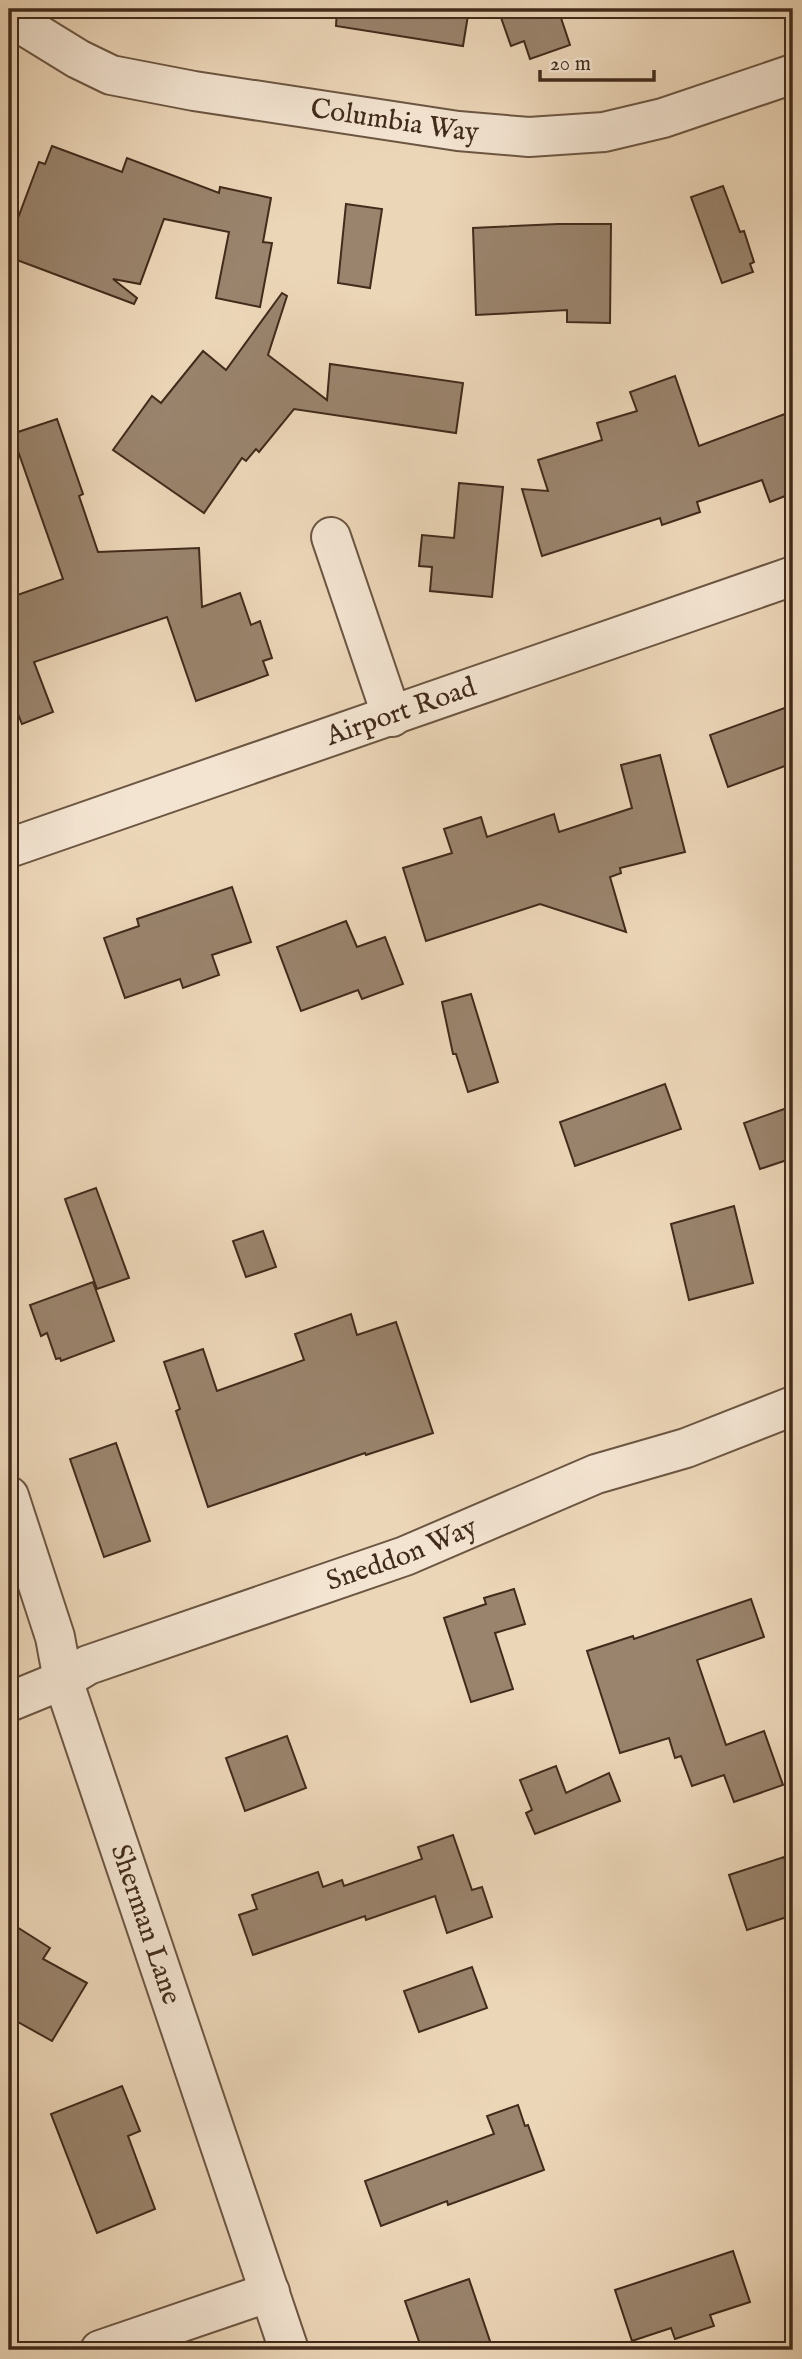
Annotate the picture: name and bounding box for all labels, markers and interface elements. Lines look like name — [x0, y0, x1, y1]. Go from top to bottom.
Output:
scale bar — [540, 38, 653, 82]
text: 20 m — [550, 51, 591, 78]
street label: Columbia Way — [308, 91, 480, 150]
street label: Airport Road — [321, 670, 481, 754]
street label: Sneddon Way — [322, 1510, 483, 1599]
street label: Sherman Lane — [102, 1840, 189, 2009]

